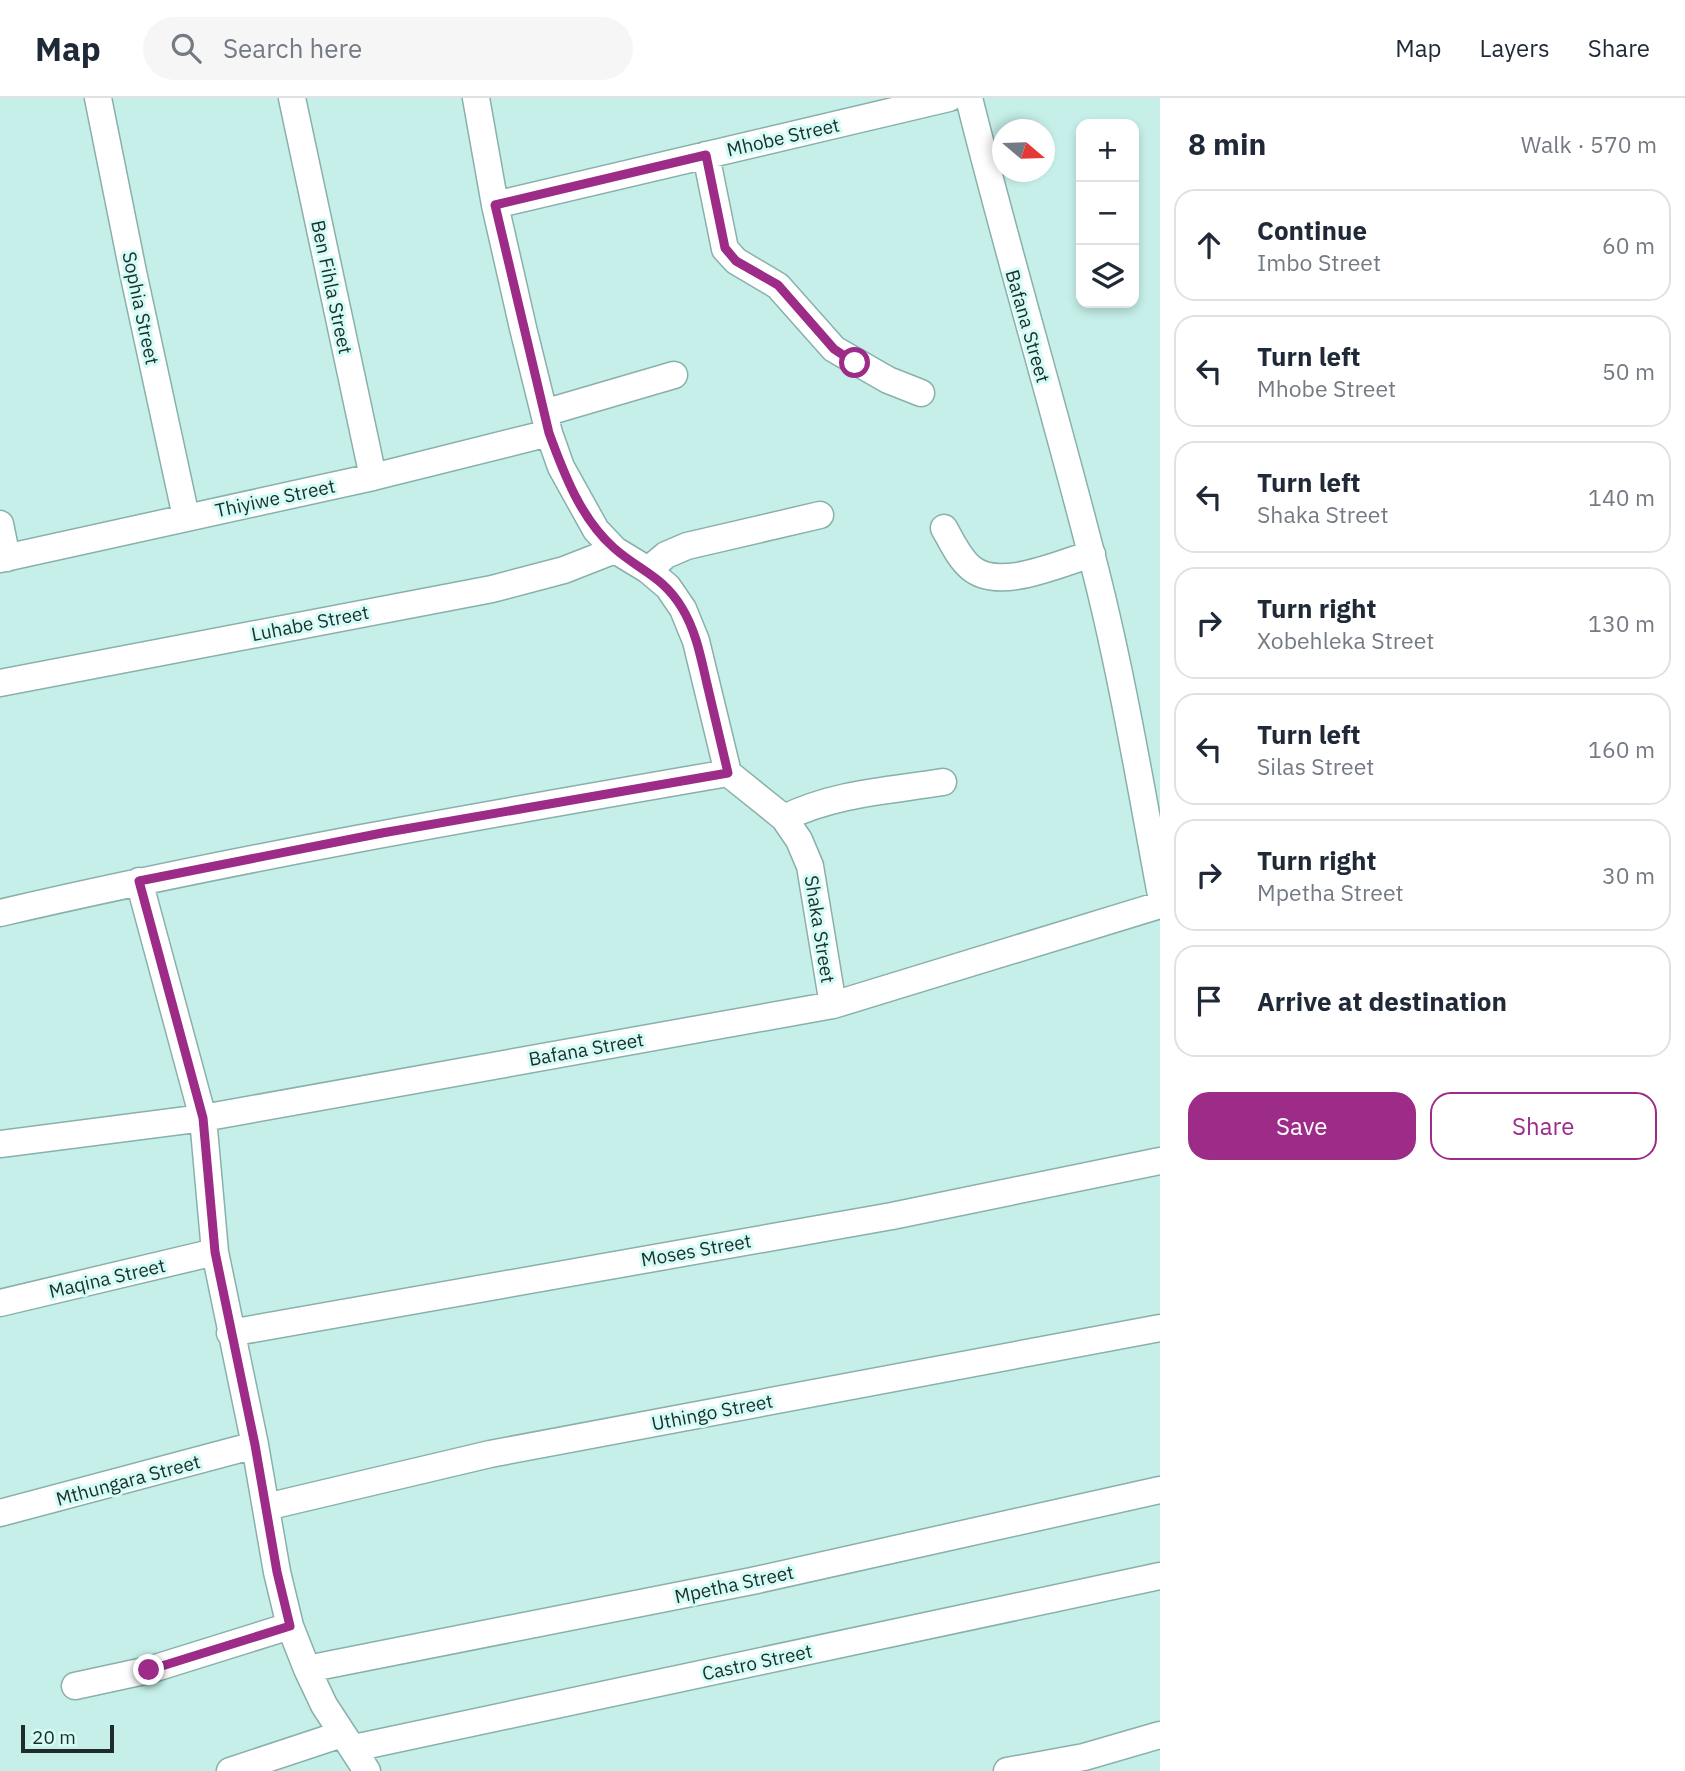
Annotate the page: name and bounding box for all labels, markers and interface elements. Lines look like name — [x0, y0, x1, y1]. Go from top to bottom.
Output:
search box — [143, 17, 633, 80]
text: Map — [35, 27, 101, 70]
icon: search — [167, 29, 205, 67]
text: Search here — [223, 31, 362, 65]
text: Map — [1395, 32, 1442, 64]
text: Layers — [1480, 32, 1550, 64]
text: Share — [1588, 32, 1650, 64]
street label: Mhobe Street — [724, 112, 842, 162]
north arrow — [992, 119, 1055, 182]
map controls — [1076, 119, 1139, 308]
button: + — [1076, 119, 1139, 182]
text: 8 min — [1188, 124, 1266, 163]
text: Walk · 570 m — [1521, 129, 1657, 159]
button: − — [1076, 182, 1139, 245]
text: Continue — [1257, 213, 1367, 247]
street label: Ben Fihla Street — [306, 218, 358, 356]
icon: ahead — [1190, 226, 1228, 264]
text: 60 m — [1602, 230, 1655, 260]
button: layers — [1076, 245, 1139, 308]
text: Imbo Street — [1257, 247, 1381, 277]
street label: Sophia Street — [117, 249, 165, 367]
street label: Bafana Street — [1000, 267, 1056, 385]
text: Turn left — [1257, 339, 1360, 373]
route start — [839, 347, 870, 378]
icon: left — [1190, 352, 1228, 390]
text: 50 m — [1602, 356, 1655, 386]
text: Mhobe Street — [1257, 373, 1396, 403]
text: Turn left — [1257, 465, 1360, 499]
street label: Thiyiwe Street — [213, 474, 337, 522]
icon: left — [1190, 478, 1228, 516]
text: 140 m — [1588, 482, 1655, 512]
text: Shaka Street — [1257, 499, 1389, 529]
text: Turn right — [1257, 591, 1376, 625]
street label: Luhabe Street — [249, 600, 371, 646]
icon: right — [1190, 604, 1228, 642]
text: 130 m — [1588, 608, 1655, 638]
text: Xobehleka Street — [1257, 625, 1434, 655]
text: Turn left — [1257, 717, 1360, 751]
icon: left — [1190, 730, 1228, 768]
text: 160 m — [1588, 734, 1655, 764]
text: Silas Street — [1257, 751, 1374, 781]
text: Turn right — [1257, 843, 1376, 877]
icon: right — [1190, 856, 1228, 894]
text: 30 m — [1602, 860, 1655, 890]
street label: Shaka Street — [800, 873, 840, 985]
text: Mpetha Street — [1257, 877, 1404, 907]
icon: arrive — [1190, 982, 1228, 1020]
text: Arrive at destination — [1257, 984, 1507, 1018]
street label: Bafana Street — [527, 1027, 645, 1071]
button: Save — [1188, 1092, 1416, 1160]
button: Share — [1430, 1092, 1657, 1160]
street label: Moses Street — [639, 1228, 753, 1272]
street label: Maqina Street — [46, 1253, 168, 1303]
street label: Uthingo Street — [649, 1388, 775, 1436]
street label: Mthungara Street — [53, 1449, 203, 1511]
street label: Mpetha Street — [672, 1560, 796, 1608]
street label: Castro Street — [700, 1639, 814, 1685]
route end — [133, 1654, 164, 1685]
scale bar — [21, 1722, 114, 1754]
text: 20 m — [32, 1725, 76, 1749]

